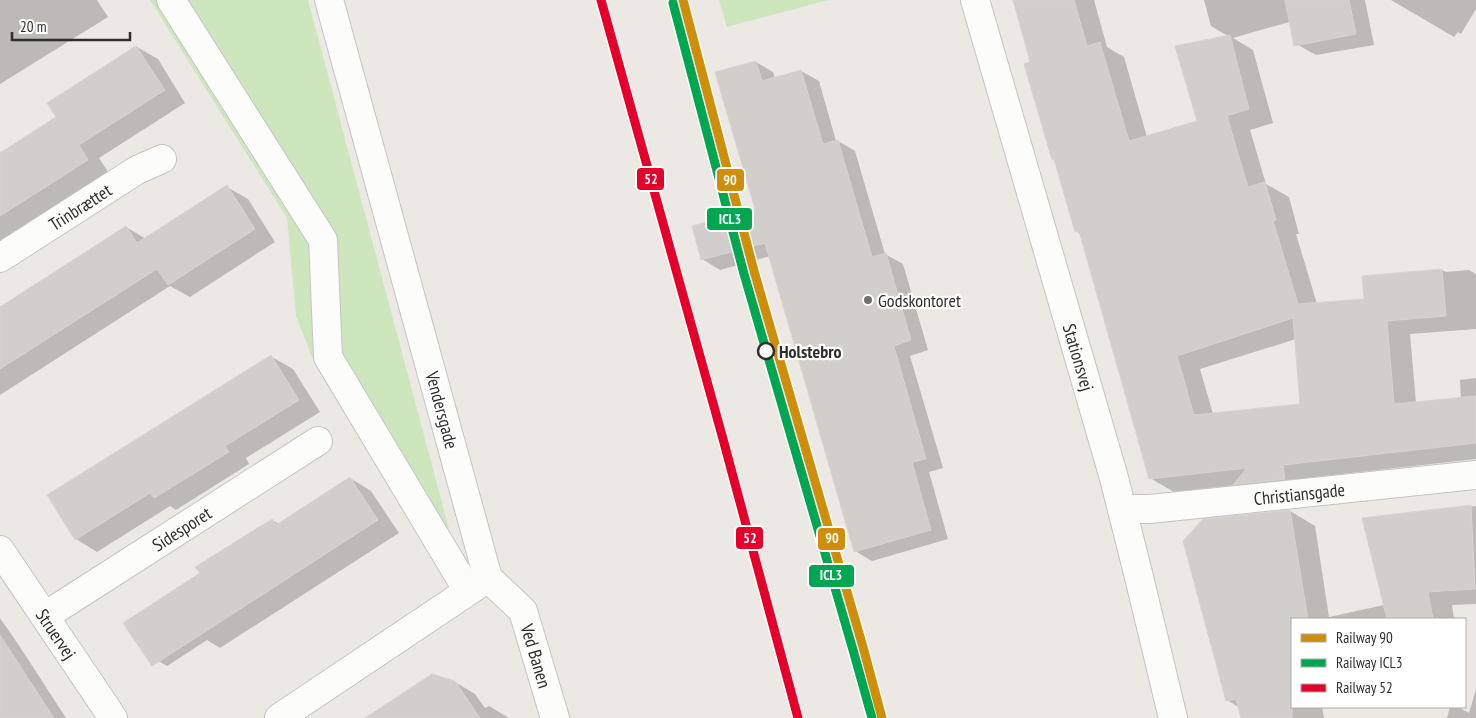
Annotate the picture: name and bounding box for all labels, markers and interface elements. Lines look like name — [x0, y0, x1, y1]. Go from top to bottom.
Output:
scale bar — [12, 10, 130, 42]
text: 20 m — [20, 17, 46, 36]
line badge: 52 — [636, 167, 665, 191]
line badge: 90 — [716, 168, 745, 192]
text: 52 — [644, 170, 658, 188]
text: 90 — [723, 171, 737, 189]
street label: Trinbrættet — [44, 178, 116, 235]
line badge: ICL3 — [706, 207, 753, 231]
text: ICL3 — [719, 210, 741, 228]
place label: Godskontoret — [878, 289, 961, 312]
marker: Godskontoret — [862, 294, 874, 306]
street label: Stationsvej — [1058, 321, 1100, 393]
place label: Holstebro — [779, 340, 841, 363]
marker: Holstebro — [757, 342, 775, 360]
street label: Vendersgade — [420, 368, 463, 451]
street label: Christiansgade — [1253, 477, 1346, 510]
street label: Sidesporet — [147, 501, 215, 556]
line badge: 52 — [735, 526, 764, 550]
line badge: 90 — [817, 527, 846, 551]
text: 52 — [743, 529, 757, 547]
text: 90 — [825, 529, 839, 547]
line badge: ICL3 — [808, 564, 855, 588]
text: ICL3 — [820, 566, 842, 584]
street label: Struervej — [31, 604, 82, 663]
legend — [1291, 618, 1466, 708]
street label: Ved Banen — [516, 620, 557, 691]
text: Railway 90 — [1336, 628, 1393, 647]
text: Railway ICL3 — [1336, 653, 1403, 672]
text: Railway 52 — [1336, 678, 1393, 697]

